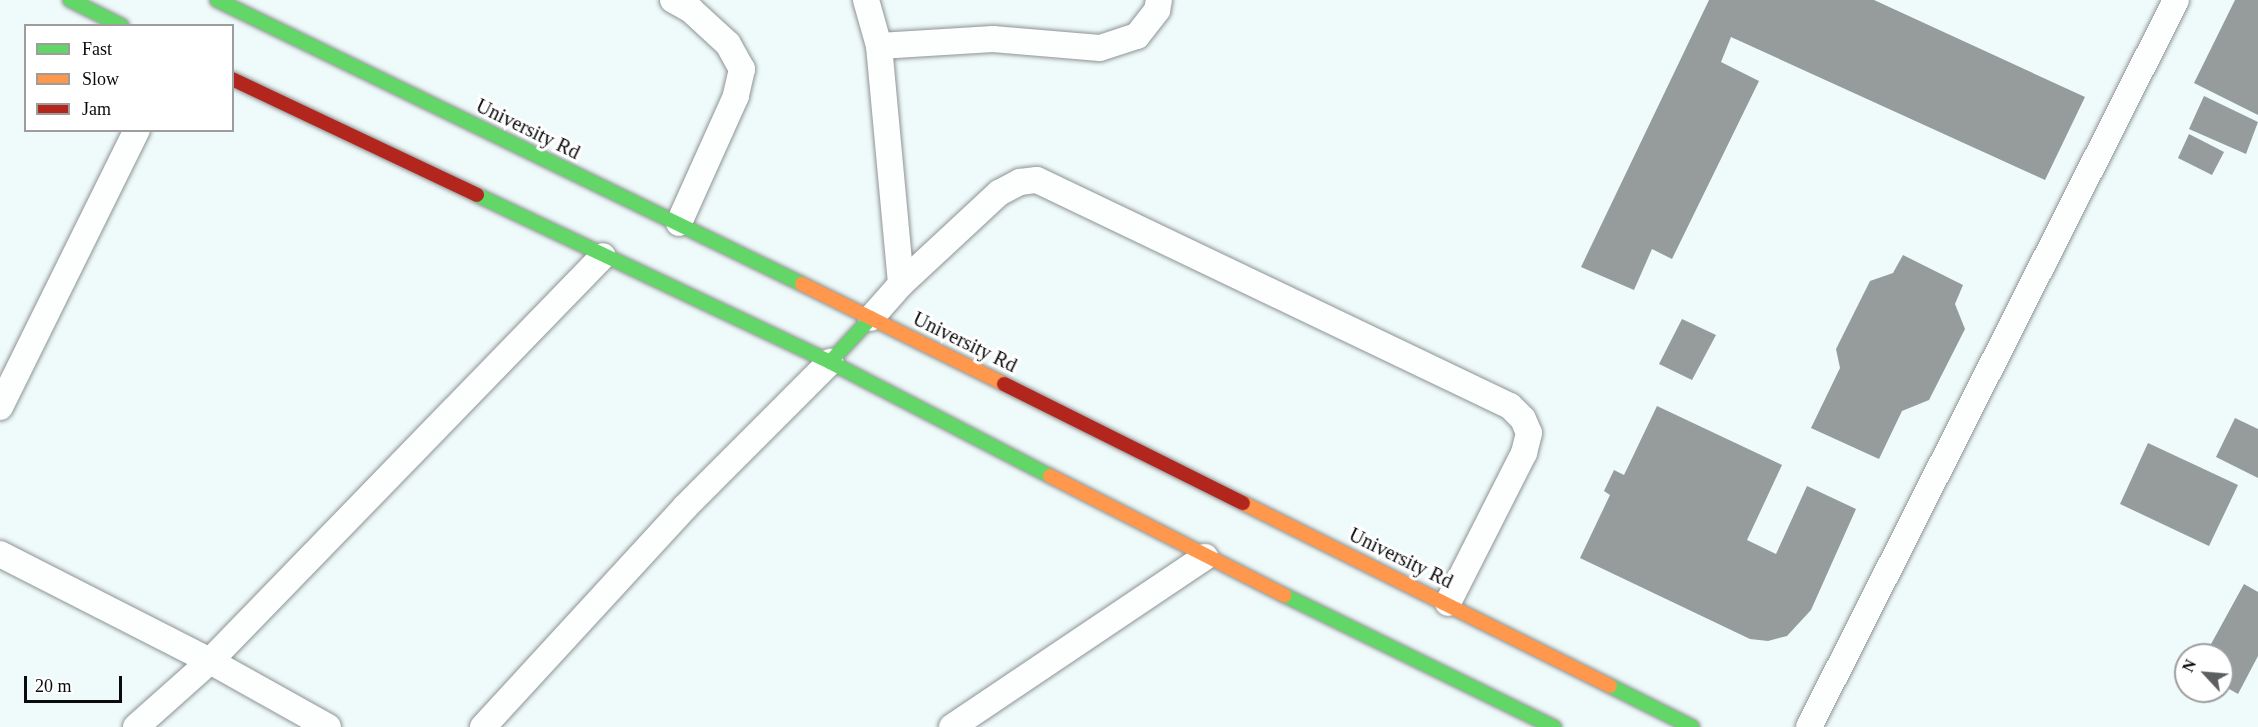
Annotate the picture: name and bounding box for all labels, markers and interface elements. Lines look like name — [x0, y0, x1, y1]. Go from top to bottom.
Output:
legend — [24, 24, 234, 132]
text: Fast — [82, 39, 112, 59]
text: Slow — [82, 69, 119, 89]
street label: University Rd — [472, 93, 584, 165]
text: Jam — [82, 99, 111, 119]
street label: University Rd — [909, 306, 1021, 378]
street label: University Rd — [1345, 522, 1457, 594]
north arrow — [2174, 643, 2234, 703]
text: N — [2179, 657, 2199, 675]
scale bar — [27, 664, 124, 702]
text: 20 m — [35, 676, 72, 696]

